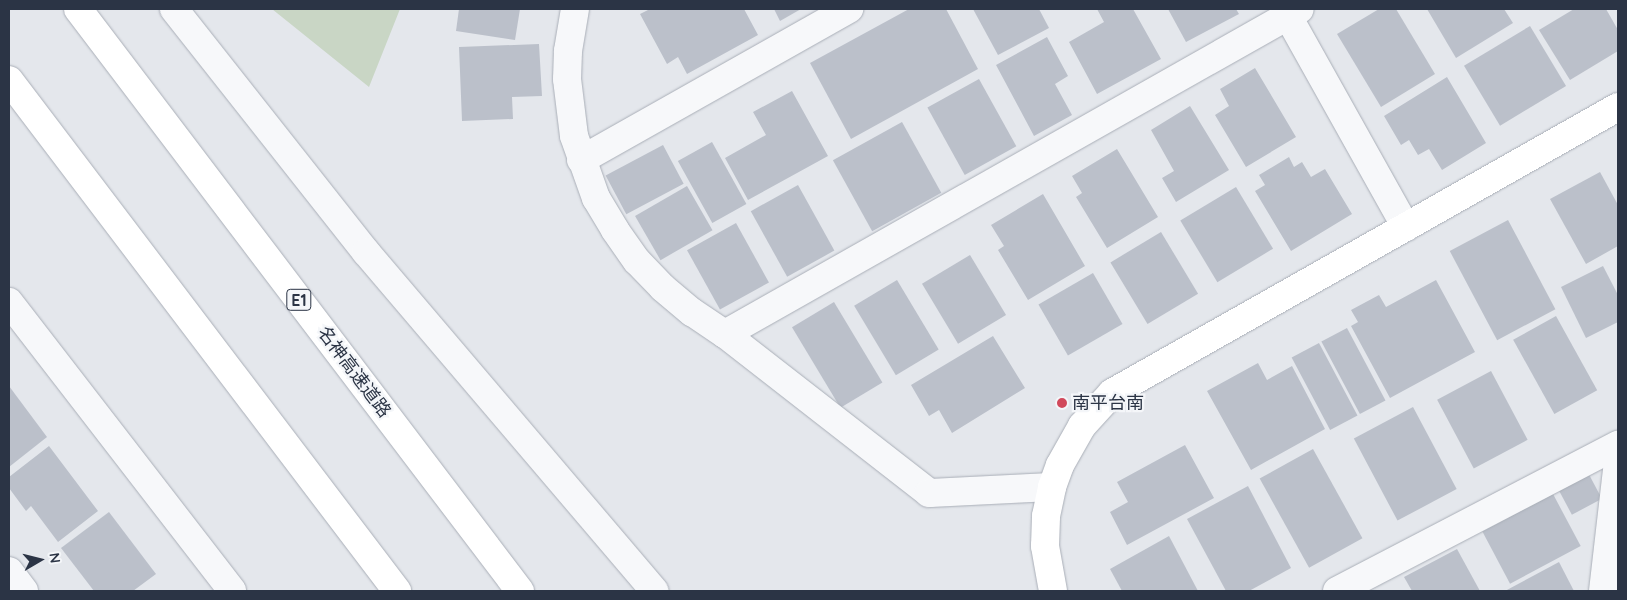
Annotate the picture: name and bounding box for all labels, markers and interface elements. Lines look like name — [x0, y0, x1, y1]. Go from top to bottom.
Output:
road number: E1 — [285, 286, 313, 314]
street label: 名神高速道路 — [313, 322, 395, 422]
place label: 南平台南 — [1072, 392, 1144, 414]
marker: 南平台南 — [1056, 397, 1068, 409]
north arrow — [15, 535, 65, 585]
text: N — [45, 552, 64, 564]

